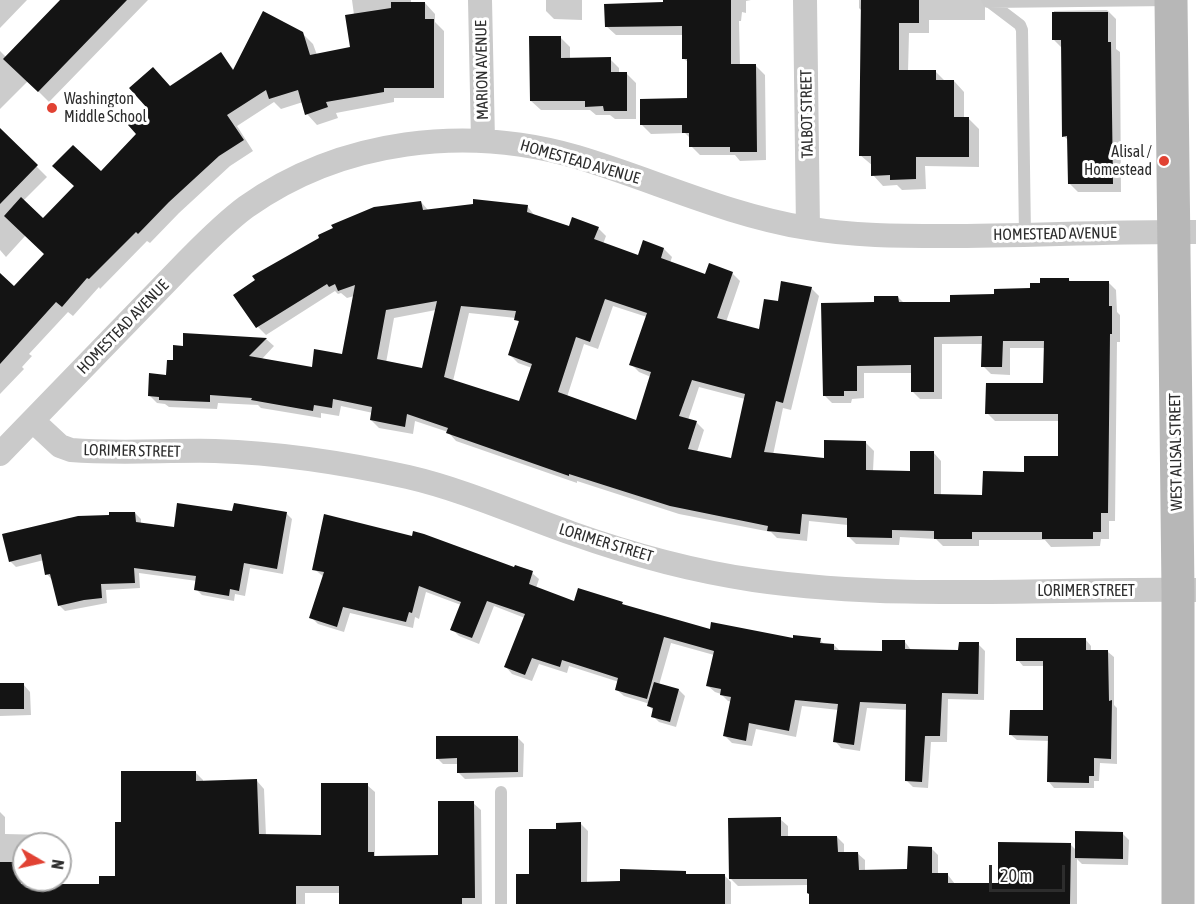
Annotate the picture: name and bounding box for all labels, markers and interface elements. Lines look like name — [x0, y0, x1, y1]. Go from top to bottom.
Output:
street label: MARION AVENUE — [472, 20, 492, 120]
street label: TALBOT STREET — [797, 70, 817, 158]
place label: Washington Middle School — [64, 89, 147, 127]
marker: Washington Middle School — [45, 101, 59, 115]
street label: HOMESTEAD AVENUE — [518, 136, 642, 188]
place label: Alisal / Homestead — [1084, 142, 1152, 180]
marker: Alisal / Homestead — [1157, 154, 1171, 168]
street label: HOMESTEAD AVENUE — [993, 223, 1117, 245]
street label: HOMESTEAD AVENUE — [73, 276, 173, 378]
street label: WEST ALISAL STREET — [1165, 393, 1187, 511]
street label: LORIMER STREET — [83, 441, 181, 461]
street label: LORIMER STREET — [557, 520, 655, 566]
street label: LORIMER STREET — [1037, 581, 1135, 601]
north arrow — [12, 832, 72, 892]
scale bar — [992, 853, 1068, 891]
text: N — [48, 858, 67, 871]
text: 20 m — [1000, 865, 1032, 886]

